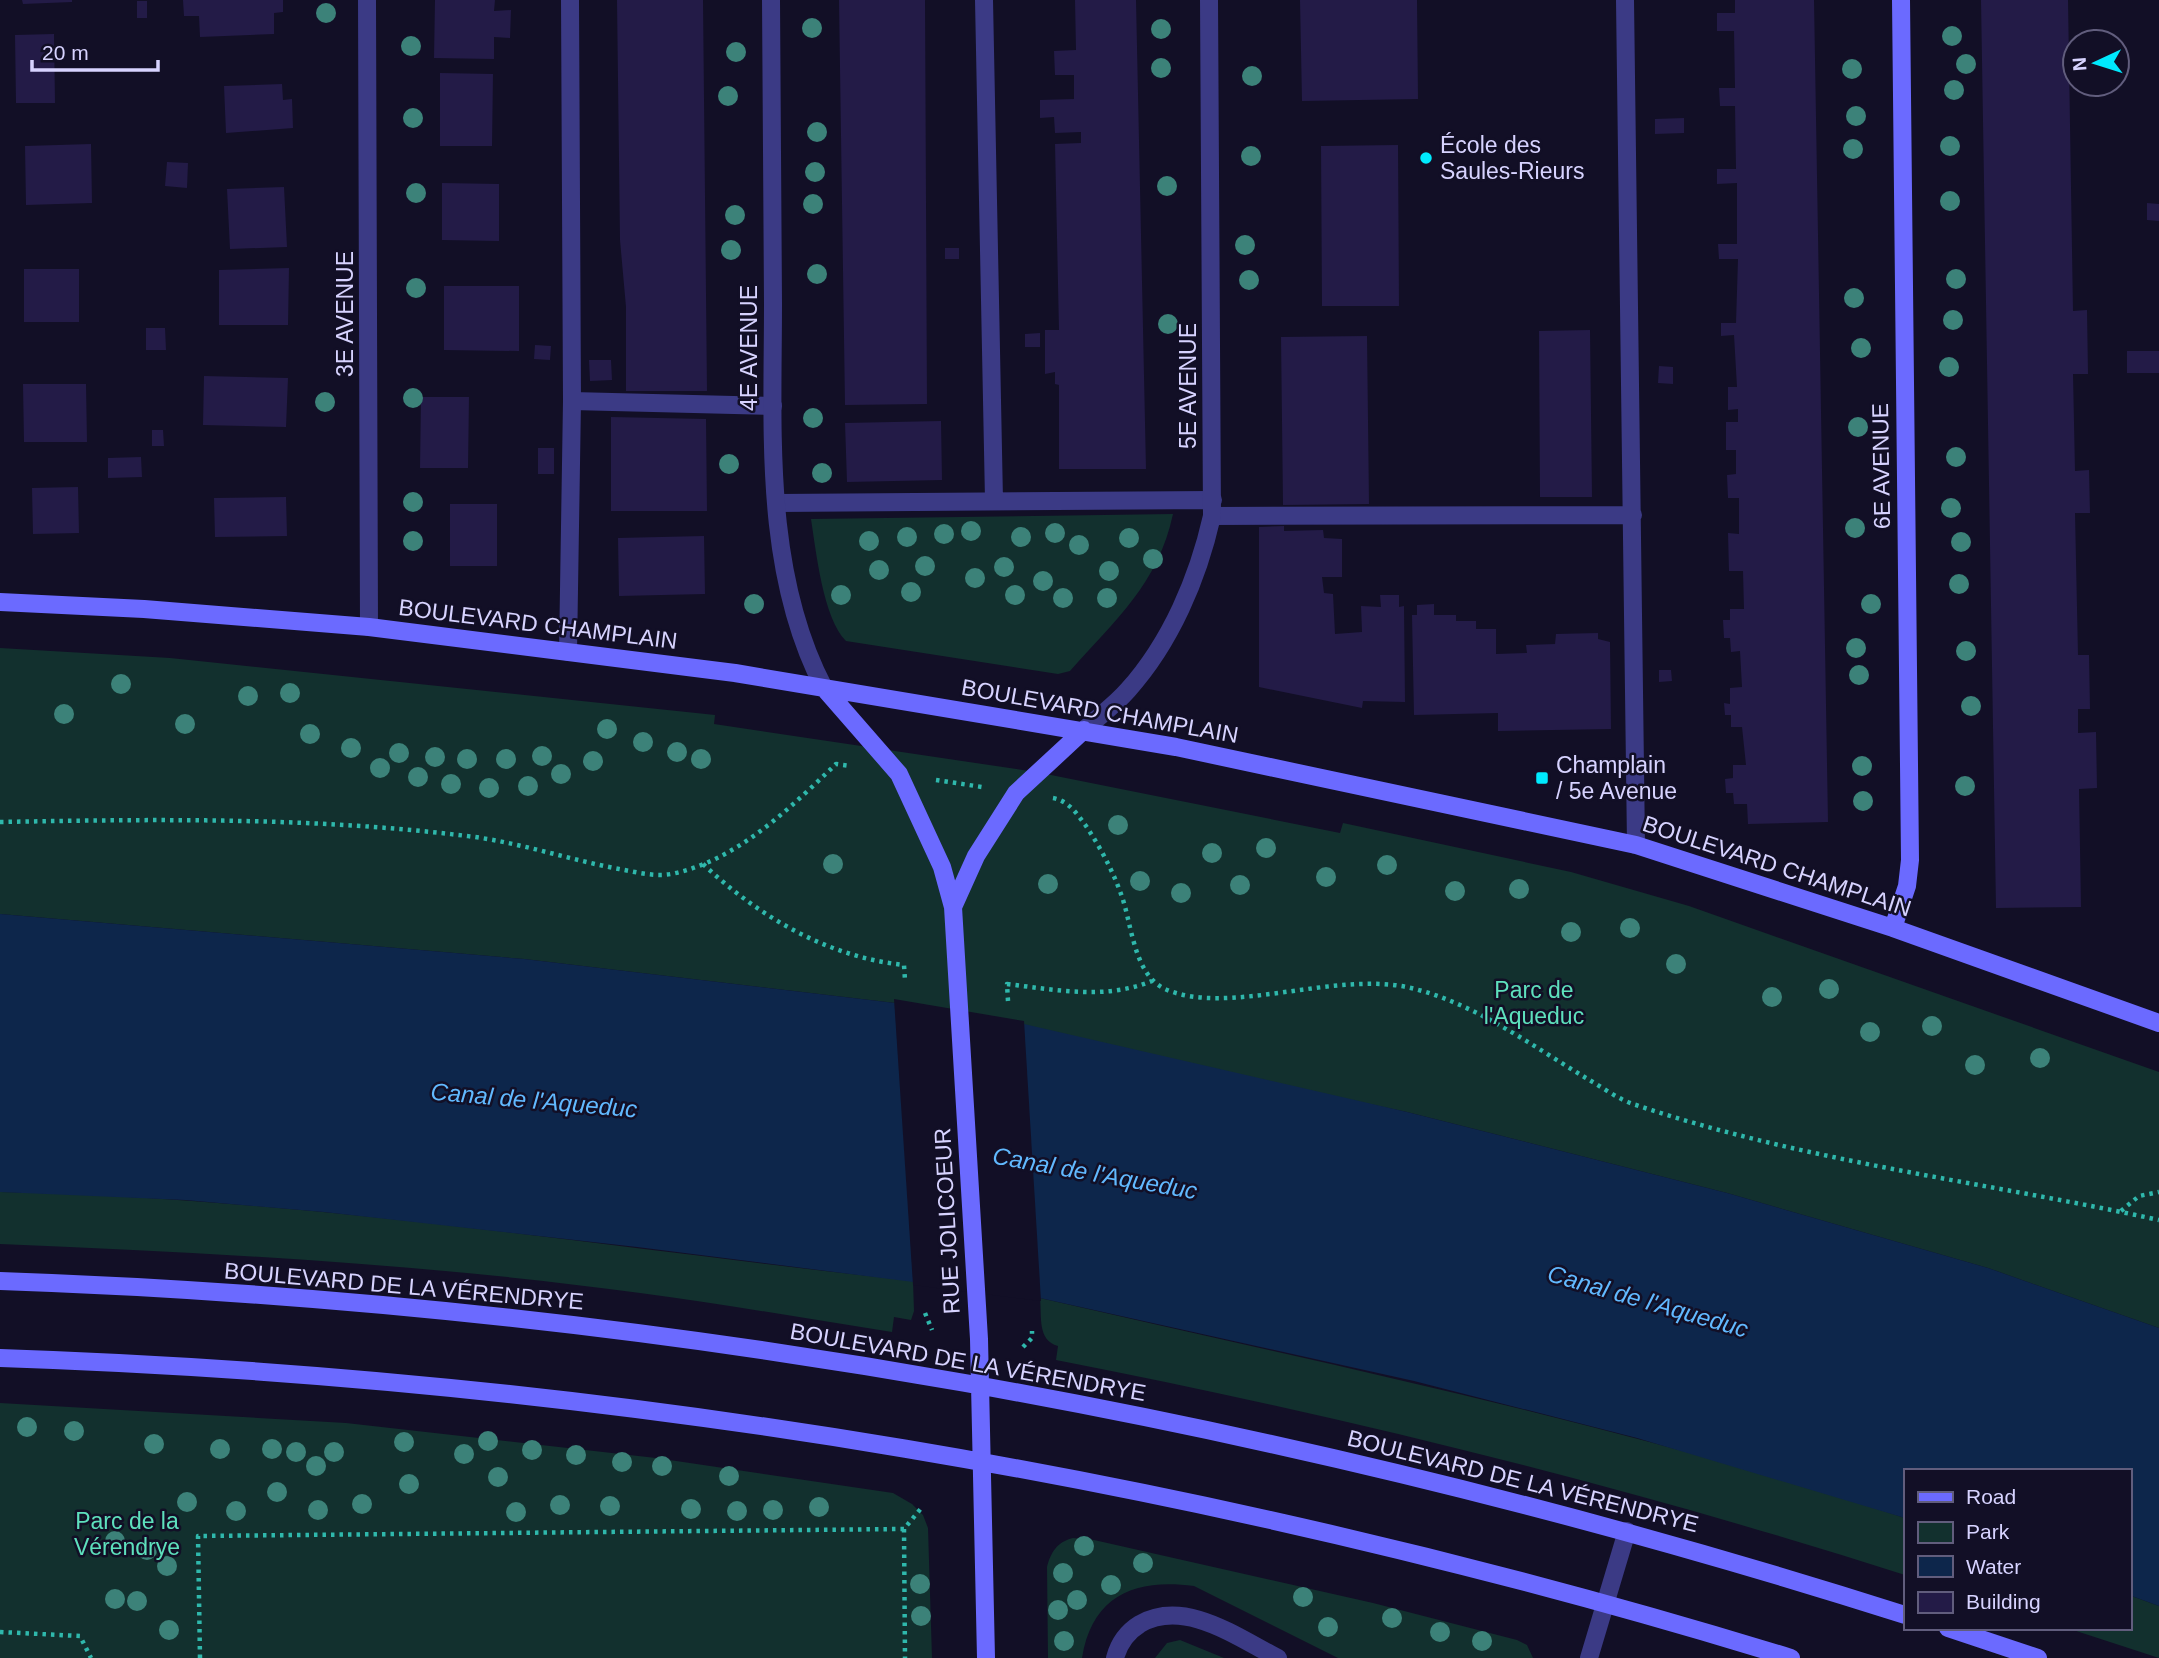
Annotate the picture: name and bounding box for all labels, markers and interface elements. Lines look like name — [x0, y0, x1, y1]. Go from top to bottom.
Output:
scale bar — [32, 28, 158, 72]
north arrow — [2061, 28, 2131, 98]
text: 20 m — [42, 41, 89, 64]
text: N — [2069, 57, 2090, 72]
place label: École des Saules-Rieurs — [1440, 132, 1584, 184]
marker: École des Saules-Rieurs — [1418, 150, 1434, 166]
street label: 3E AVENUE — [332, 251, 358, 377]
street label: 4E AVENUE — [736, 285, 762, 411]
street label: 5E AVENUE — [1175, 323, 1201, 449]
street label: 6E AVENUE — [1867, 403, 1895, 529]
street label: BOULEVARD CHAMPLAIN — [397, 594, 679, 654]
street label: BOULEVARD CHAMPLAIN — [959, 674, 1241, 748]
place label: Champlain / 5e Avenue — [1556, 752, 1677, 804]
marker: Champlain / 5e Avenue — [1534, 770, 1550, 786]
street label: BOULEVARD CHAMPLAIN — [1639, 810, 1915, 922]
park label: Parc de l'Aqueduc — [1484, 977, 1584, 1029]
water label: Canal de l'Aqueduc — [430, 1078, 638, 1122]
street label: RUE JOLICOEUR — [929, 1127, 965, 1315]
water label: Canal de l'Aqueduc — [991, 1142, 1199, 1204]
street label: BOULEVARD DE LA VÉRENDRYE — [223, 1257, 585, 1315]
water label: Canal de l'Aqueduc — [1545, 1259, 1751, 1343]
street label: BOULEVARD DE LA VÉRENDRYE — [788, 1318, 1148, 1406]
street label: BOULEVARD DE LA VÉRENDRYE — [1345, 1425, 1701, 1537]
legend — [1904, 1469, 2131, 1630]
text: Road — [1966, 1485, 2016, 1508]
park label: Parc de la Vérendrye — [74, 1508, 180, 1560]
text: Park — [1966, 1520, 2010, 1543]
text: Water — [1966, 1555, 2021, 1578]
text: Building — [1966, 1590, 2041, 1613]

